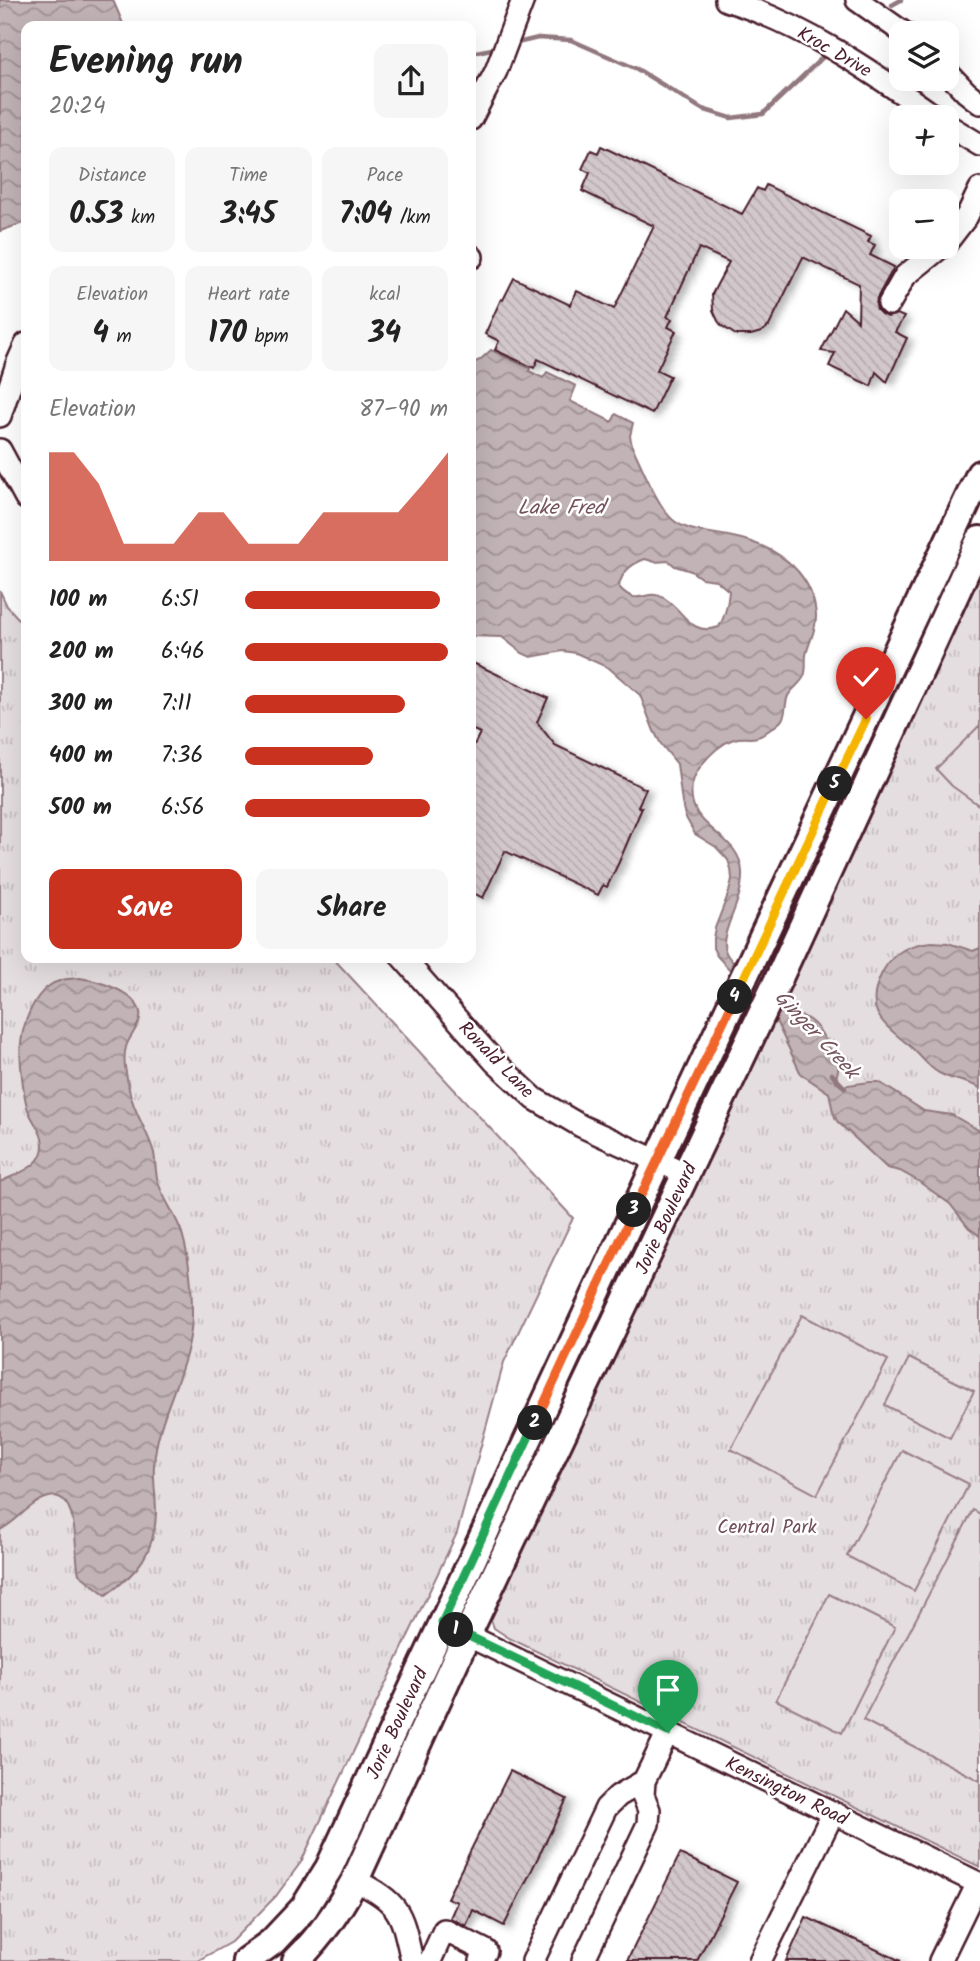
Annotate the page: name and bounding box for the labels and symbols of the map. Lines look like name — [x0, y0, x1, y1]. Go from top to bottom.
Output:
street label: Kroc Drive — [791, 19, 877, 86]
water label: Lake Fred — [518, 492, 609, 525]
pin — [836, 647, 896, 719]
pin: 5 — [818, 766, 852, 802]
pin: 4 — [718, 979, 752, 1014]
water label: Ginger Creek — [766, 983, 868, 1090]
street label: Ronald Lane — [451, 1015, 541, 1107]
street label: Jorie Boulevard — [628, 1158, 706, 1280]
pin: 3 — [616, 1192, 652, 1228]
pin: 2 — [518, 1406, 552, 1440]
park label: Central Park — [717, 1513, 817, 1543]
pin: 1 — [438, 1612, 474, 1648]
pin — [638, 1660, 698, 1732]
street label: Jorie Boulevard — [359, 1663, 437, 1785]
street label: Kensington Road — [720, 1749, 853, 1835]

